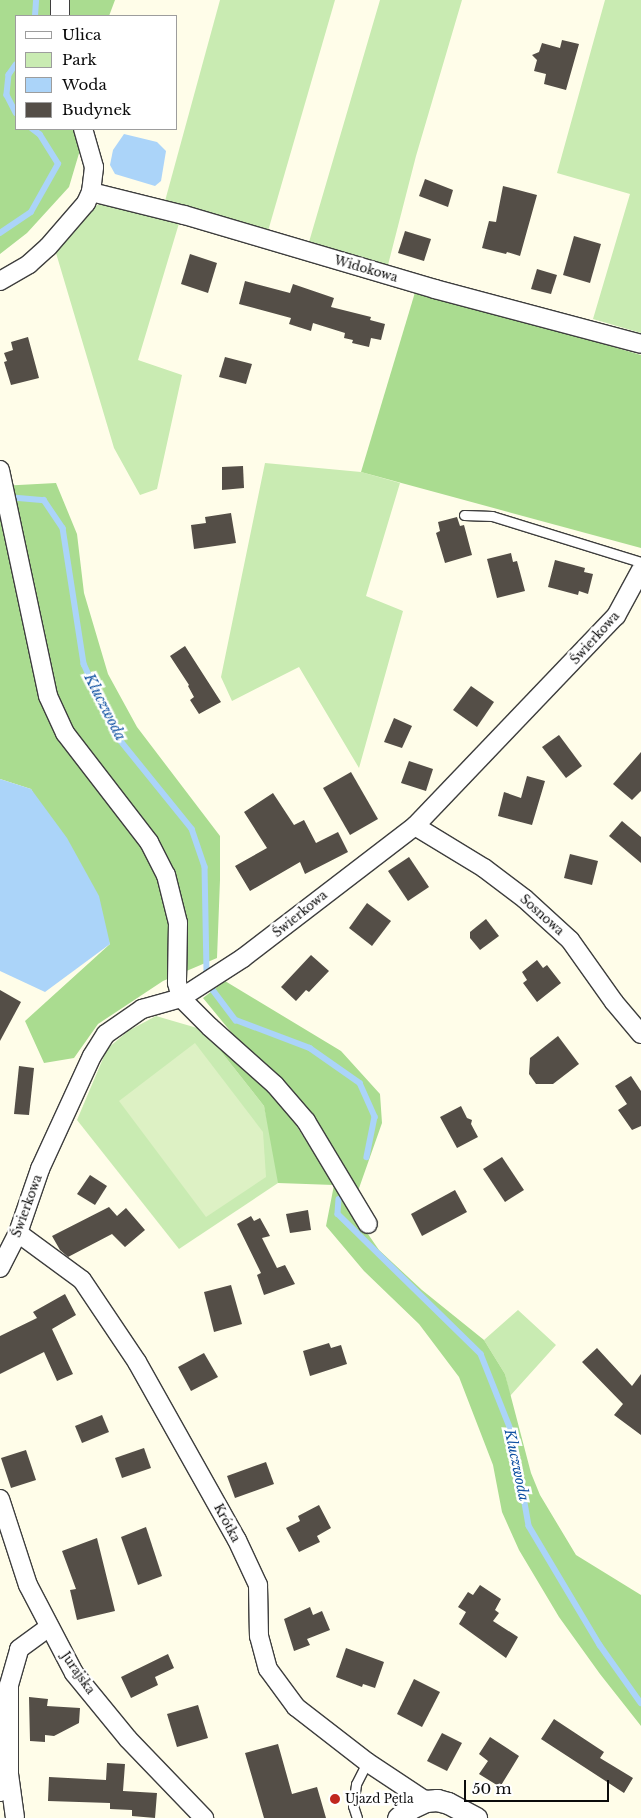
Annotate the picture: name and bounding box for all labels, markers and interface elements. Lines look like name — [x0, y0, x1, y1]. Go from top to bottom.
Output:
legend — [15, 15, 178, 130]
text: Ulica — [62, 25, 101, 44]
text: Park — [62, 50, 97, 69]
text: Woda — [62, 75, 107, 94]
text: Budynek — [62, 100, 131, 119]
street label: Widokowa — [333, 253, 399, 285]
street label: Świerkowa — [568, 609, 622, 667]
water label: Kluczwoda — [81, 671, 129, 743]
street label: Świerkowa — [270, 888, 330, 940]
street label: Sosnowa — [517, 892, 567, 938]
street label: Świerkowa — [9, 1173, 45, 1239]
water label: Kluczwoda — [501, 1428, 533, 1502]
street label: Krótka — [211, 1501, 243, 1545]
street label: Jurajska — [58, 1649, 98, 1697]
scale bar — [466, 1770, 611, 1802]
text: 50 m — [472, 1779, 512, 1798]
place label: Ujazd Pętla — [345, 1792, 414, 1806]
marker: Ujazd Pętla — [329, 1793, 341, 1805]

